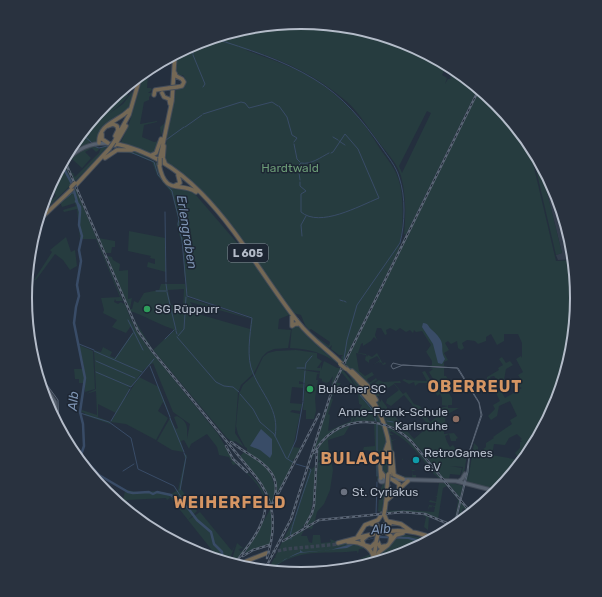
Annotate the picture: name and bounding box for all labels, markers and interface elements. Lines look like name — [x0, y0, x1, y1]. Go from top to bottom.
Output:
park label: Hardtwald — [261, 161, 319, 175]
water label: Erlengraben — [173, 194, 200, 270]
road number: L 605 — [228, 244, 268, 262]
place label: SG Rüppurr — [155, 302, 220, 316]
marker: SG Rüppurr — [142, 304, 152, 314]
district label: OBERREUT — [428, 377, 522, 396]
place label: Bulacher SC — [318, 382, 386, 396]
marker: Bulacher SC — [305, 384, 315, 394]
water label: Alb — [65, 390, 81, 412]
place label: Anne-Frank-Schule Karlsruhe — [338, 405, 448, 433]
marker: Anne-Frank-Schule Karlsruhe — [451, 414, 461, 424]
place label: RetroGames e.V — [424, 446, 493, 474]
district label: BULACH — [321, 449, 393, 468]
marker: RetroGames e.V — [411, 455, 421, 465]
place label: St. Cyriakus — [352, 485, 418, 499]
marker: St. Cyriakus — [339, 487, 349, 497]
district label: WEIHERFELD — [173, 493, 287, 512]
water label: Alb — [370, 521, 392, 537]

